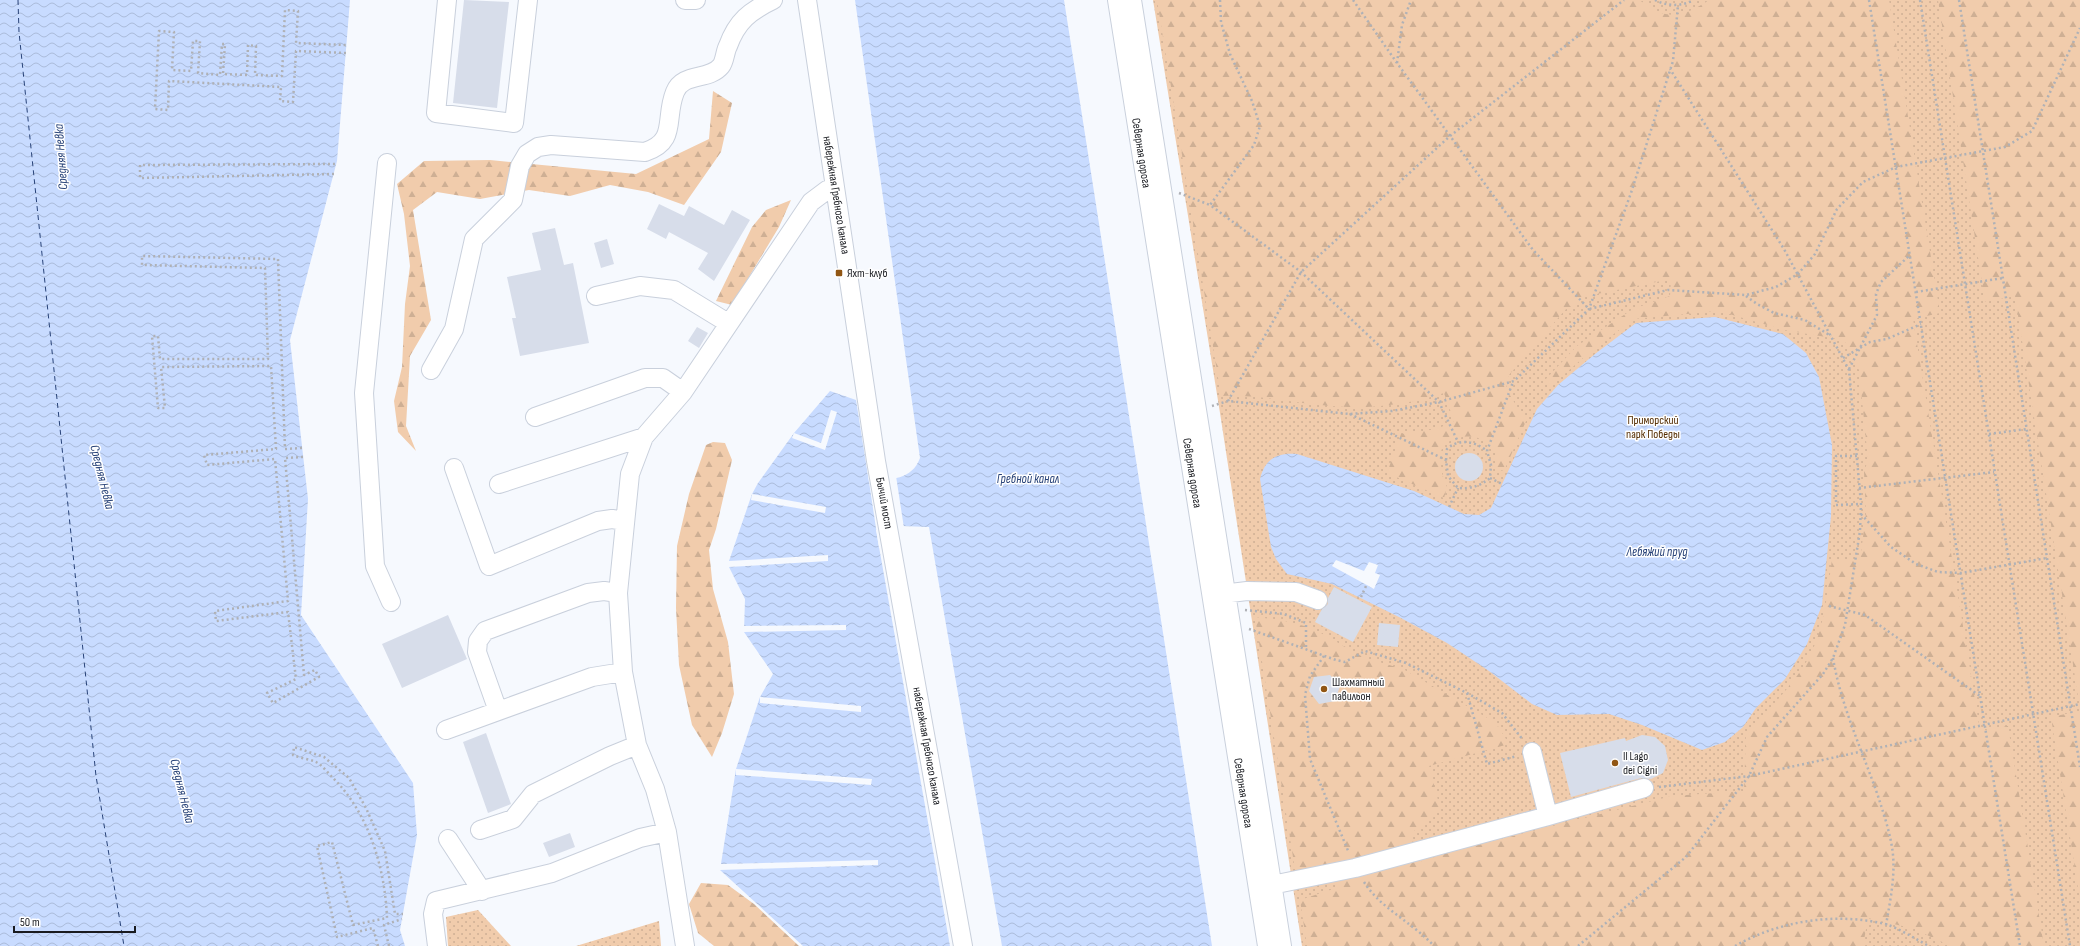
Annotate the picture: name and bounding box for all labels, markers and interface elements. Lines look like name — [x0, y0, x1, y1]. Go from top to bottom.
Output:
street label: Северная дорога — [1128, 117, 1154, 189]
water label: Средняя Невка — [51, 123, 71, 190]
street label: набережная Гребного канала — [819, 135, 853, 255]
place label: Яхт-клуб — [847, 266, 887, 281]
marker: Яхт-клуб — [834, 268, 844, 278]
park label: Приморский парк Победы — [1626, 413, 1680, 442]
street label: Северная дорога — [1179, 437, 1205, 509]
water label: Средняя Невка — [86, 443, 118, 512]
water label: Гребной канал — [997, 471, 1060, 487]
street label: Бычий мост — [872, 476, 896, 530]
water label: Лебяжий пруд — [1625, 544, 1688, 560]
place label: Шахматный павильон — [1332, 675, 1384, 704]
marker: Шахматный павильон — [1319, 684, 1329, 694]
street label: набережная Гребного канала — [909, 686, 945, 806]
place label: Il Lago dei Cigni — [1623, 749, 1657, 778]
water label: Средняя Невка — [166, 757, 198, 826]
street label: Северная дорога — [1230, 757, 1256, 829]
marker: Il Lago dei Cigni — [1610, 758, 1620, 768]
scale bar — [14, 908, 135, 934]
text: 50 m — [20, 915, 40, 930]

